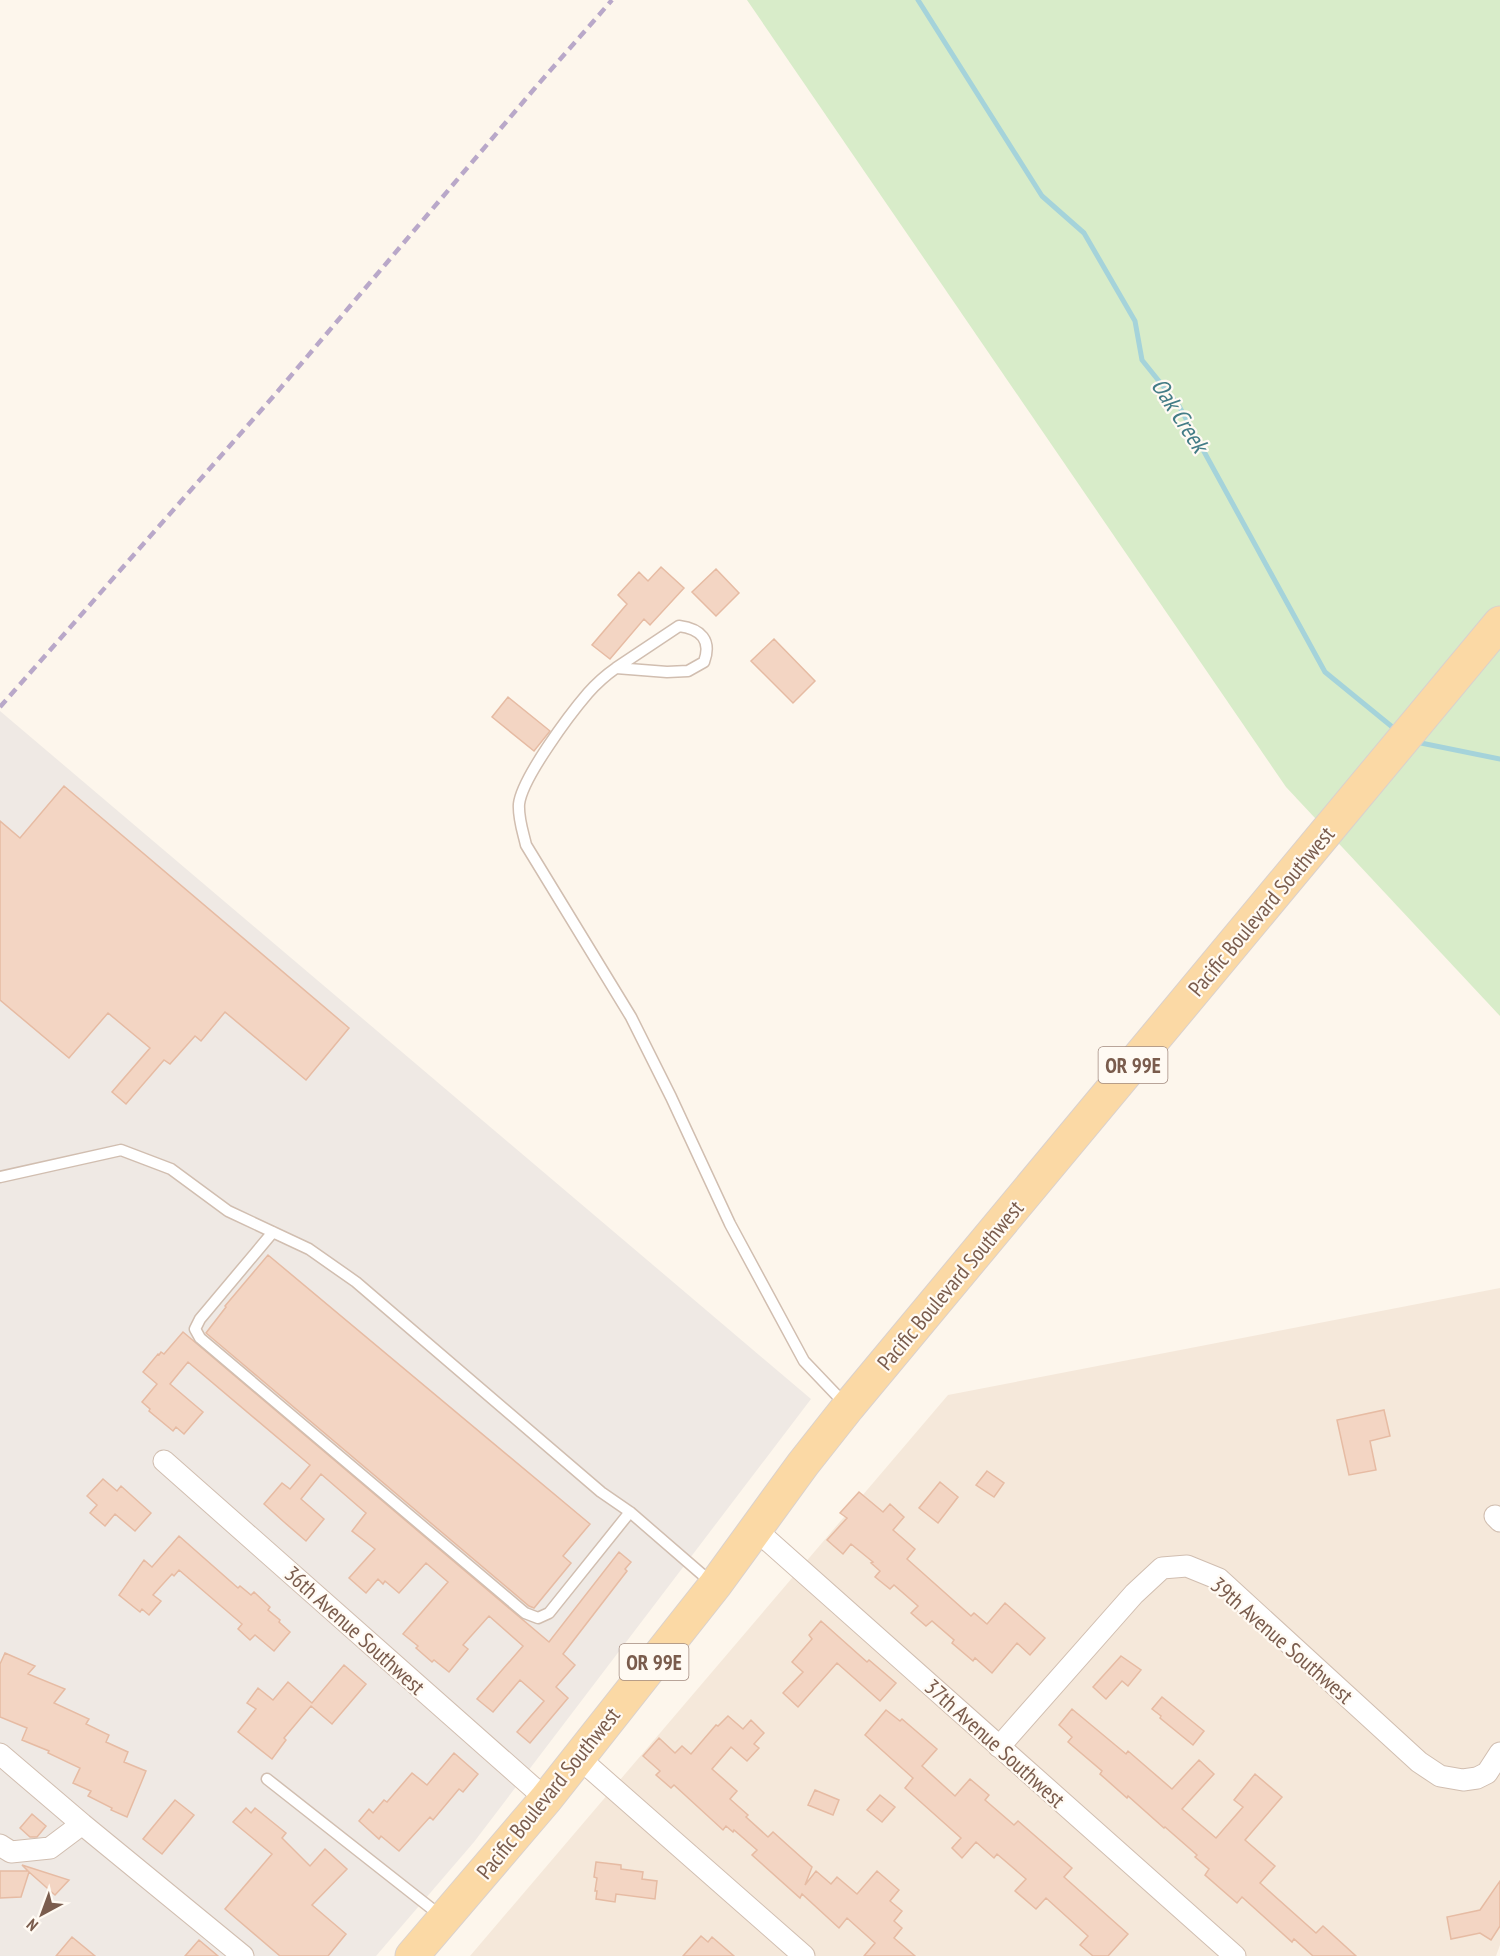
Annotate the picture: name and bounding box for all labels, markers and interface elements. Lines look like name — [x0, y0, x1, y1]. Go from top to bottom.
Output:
water label: Oak Creek — [1144, 372, 1217, 460]
street label: Pacific Boulevard Southwest — [1182, 820, 1340, 1002]
road number: OR 99E — [1098, 1047, 1168, 1083]
street label: Pacific Boulevard Southwest — [871, 1194, 1029, 1376]
street label: 36th Avenue Southwest — [279, 1560, 431, 1700]
street label: 39th Avenue Southwest — [1205, 1571, 1359, 1709]
road number: OR 99E — [620, 1644, 688, 1680]
street label: 37th Avenue Southwest — [919, 1673, 1071, 1813]
street label: Pacific Boulevard Southwest — [470, 1702, 626, 1884]
north arrow — [12, 1884, 72, 1944]
text: N — [22, 1915, 42, 1936]

